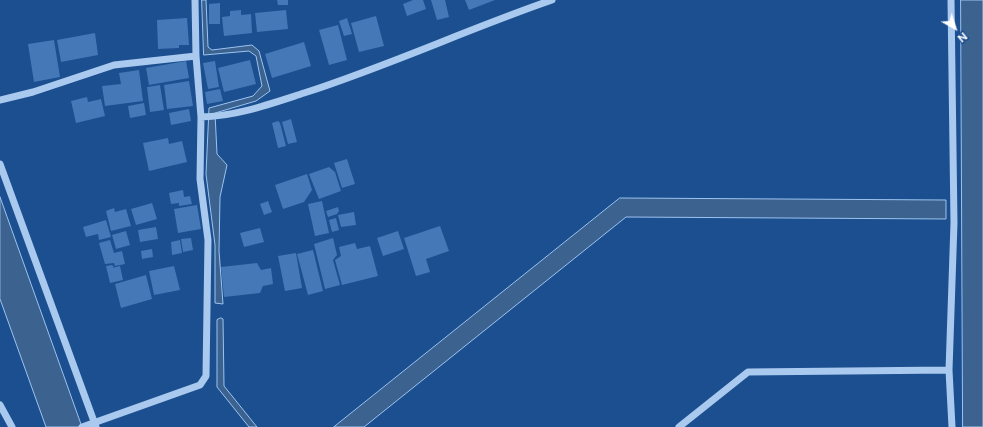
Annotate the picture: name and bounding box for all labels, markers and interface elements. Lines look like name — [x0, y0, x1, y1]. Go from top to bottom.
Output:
north arrow — [935, 8, 975, 48]
text: N — [955, 30, 970, 45]

